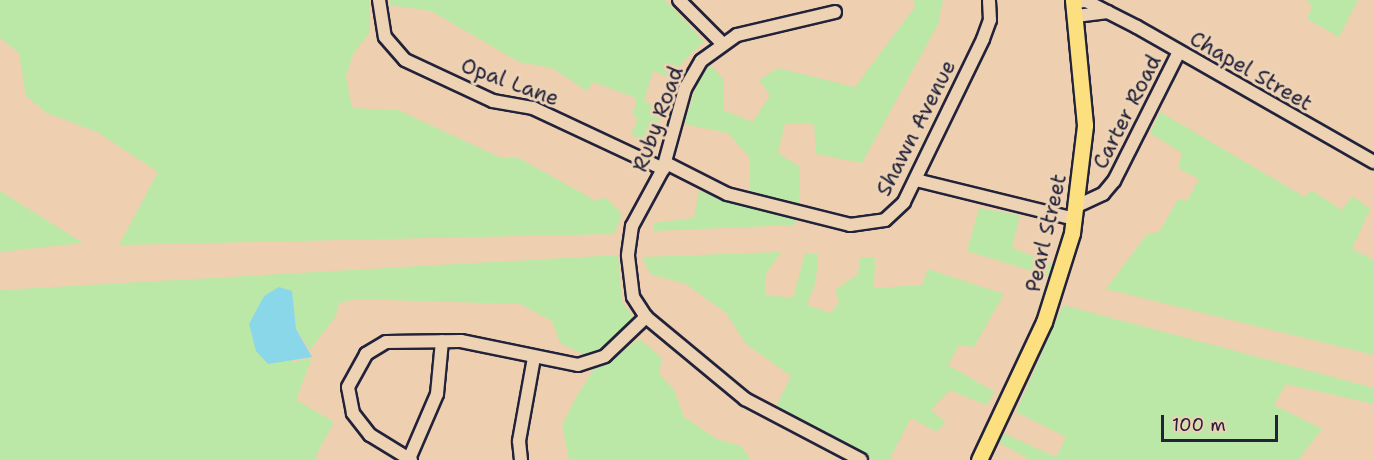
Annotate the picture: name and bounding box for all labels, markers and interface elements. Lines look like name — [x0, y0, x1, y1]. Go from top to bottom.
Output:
street label: Chapel Street — [1185, 26, 1317, 116]
street label: Carter Road — [1088, 51, 1166, 173]
street label: Opal Lane — [458, 53, 562, 111]
street label: Shawn Avenue — [871, 56, 961, 200]
street label: Ruby Road — [627, 63, 689, 175]
street label: Pearl Street — [1020, 172, 1072, 294]
scale bar — [1164, 403, 1281, 441]
text: 100 m — [1172, 413, 1226, 437]

